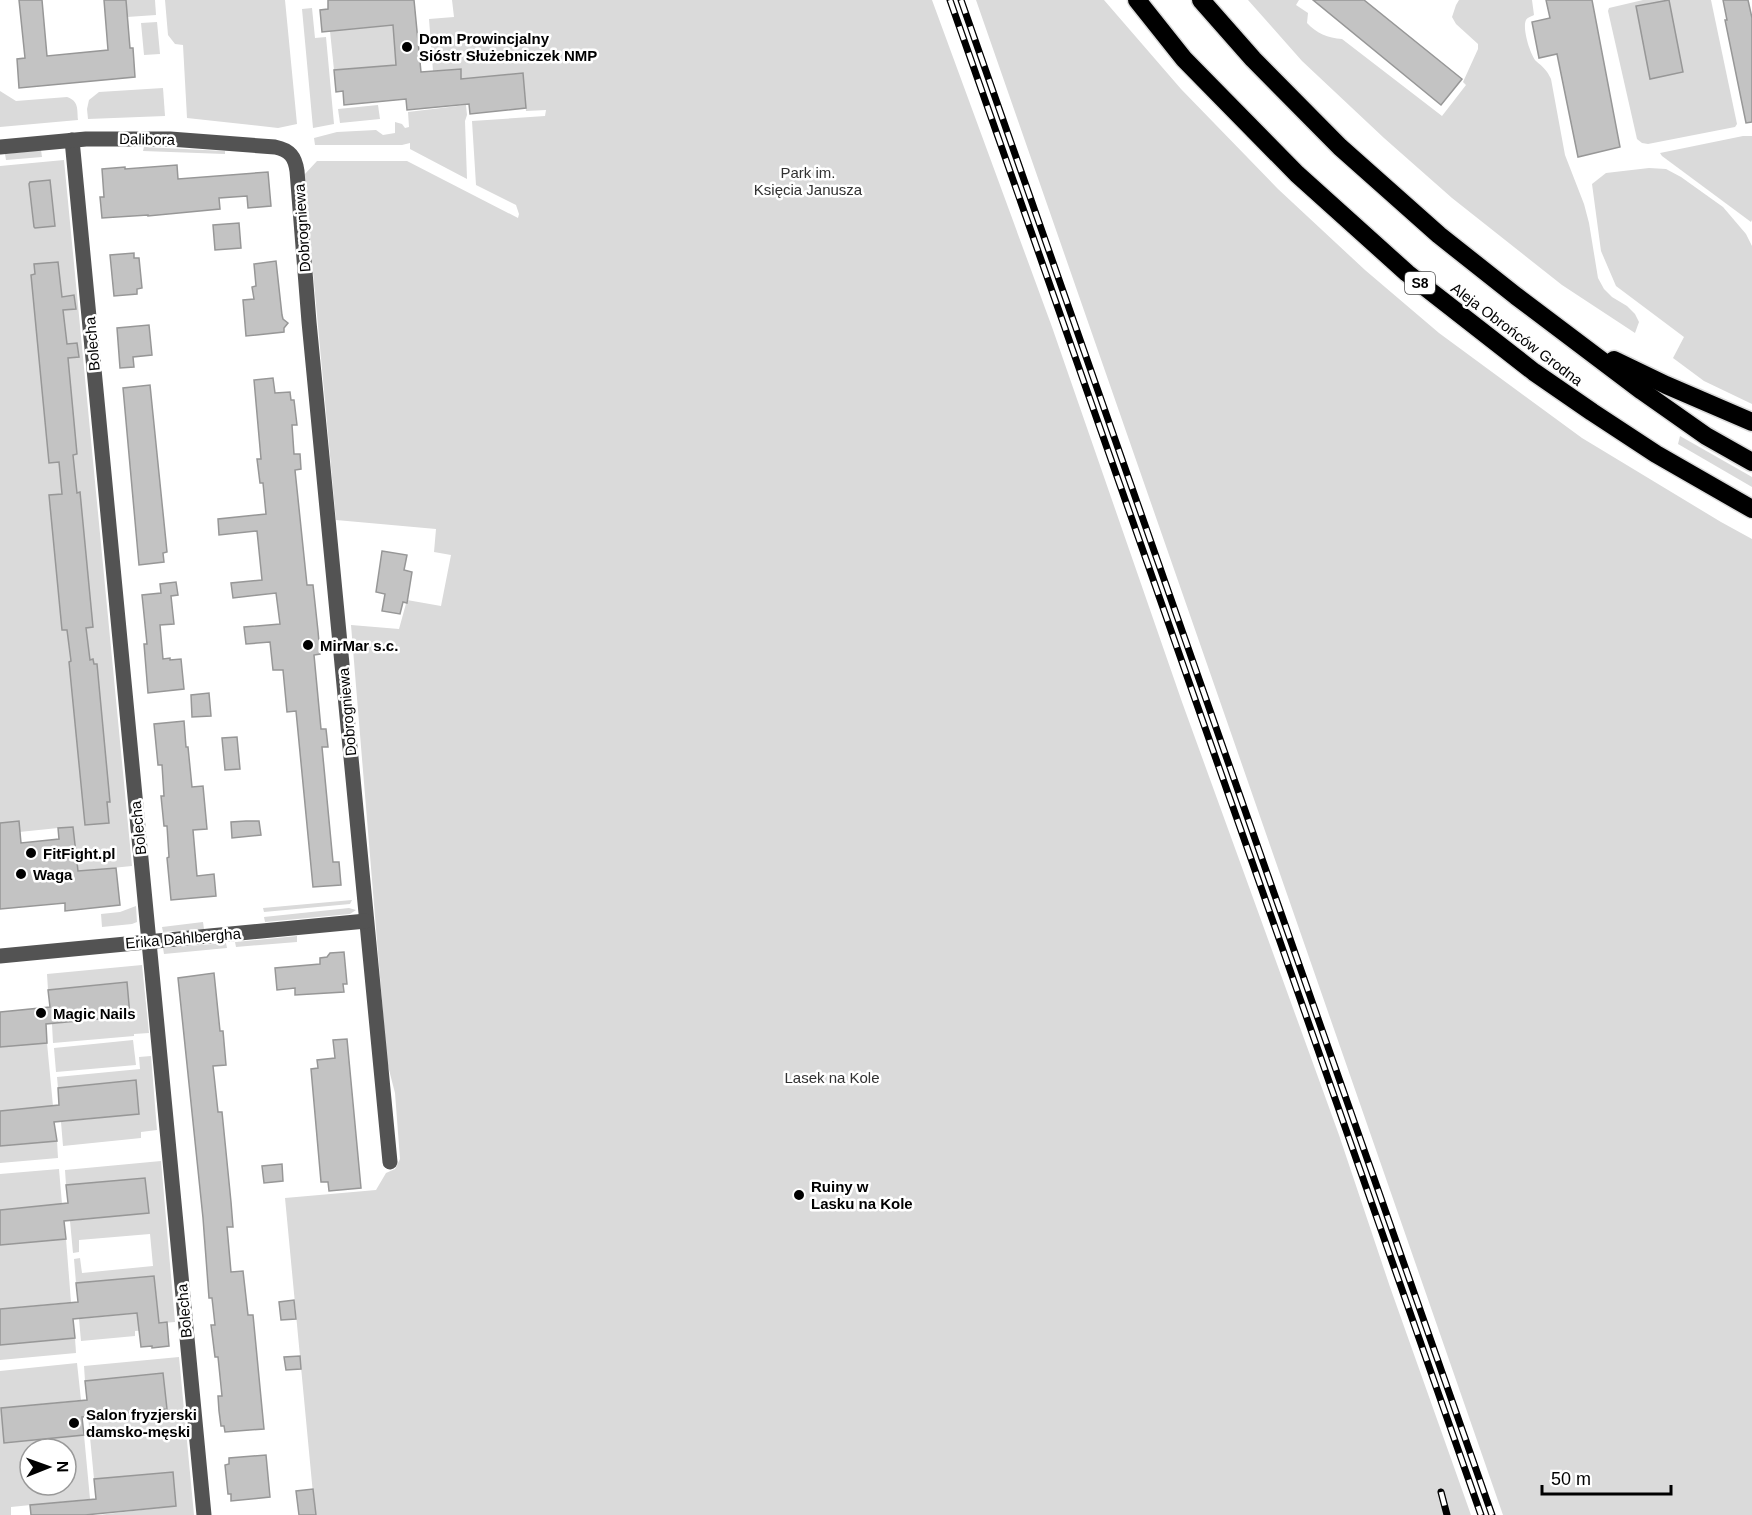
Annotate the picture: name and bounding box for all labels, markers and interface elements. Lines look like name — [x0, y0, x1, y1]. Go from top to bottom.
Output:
place label: Dom Prowincjalny Sióstr Służebniczek NMP — [419, 30, 597, 64]
marker: Dom Prowincjalny Sióstr Służebniczek NMP — [400, 40, 414, 54]
street label: Dalibora — [119, 130, 176, 148]
park label: Park im. Księcia Janusza — [754, 164, 863, 198]
street label: Dobrogniewa — [290, 183, 314, 273]
road number: S8 — [1405, 272, 1435, 294]
street label: Aleja Obrońców Grodna — [1448, 279, 1587, 389]
street label: Bolecha — [81, 316, 103, 372]
place label: MirMar s.c. — [320, 637, 398, 654]
marker: MirMar s.c. — [301, 638, 315, 652]
street label: Dobrogniewa — [335, 667, 359, 757]
street label: Bolecha — [127, 800, 149, 856]
place label: FitFight.pl — [43, 845, 115, 862]
marker: FitFight.pl — [24, 846, 38, 860]
place label: Waga — [33, 866, 73, 883]
marker: Waga — [14, 867, 28, 881]
street label: Erika Dahlbergha — [125, 924, 242, 952]
place label: Magic Nails — [53, 1005, 136, 1022]
marker: Magic Nails — [34, 1006, 48, 1020]
park label: Lasek na Kole — [784, 1069, 880, 1086]
place label: Ruiny w Lasku na Kole — [811, 1178, 913, 1212]
marker: Ruiny w Lasku na Kole — [792, 1188, 806, 1202]
street label: Bolecha — [173, 1283, 195, 1339]
place label: Salon fryzjerski damsko-męski — [86, 1406, 197, 1440]
marker: Salon fryzjerski damsko-męski — [67, 1416, 81, 1430]
north arrow — [18, 1437, 78, 1497]
scale bar — [1542, 1458, 1671, 1496]
text: N — [54, 1461, 71, 1473]
text: 50 m — [1551, 1469, 1591, 1489]

